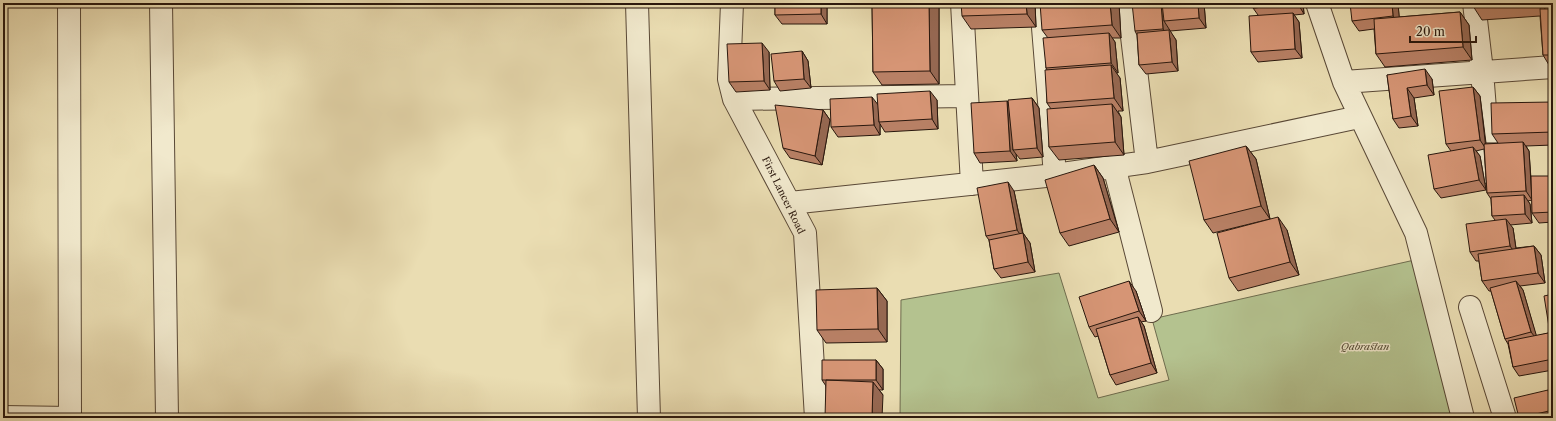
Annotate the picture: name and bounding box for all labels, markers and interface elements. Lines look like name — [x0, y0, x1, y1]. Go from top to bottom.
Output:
scale bar — [1410, 18, 1476, 44]
text: 20 m — [1416, 24, 1445, 39]
street label: First Lancer Road — [759, 154, 808, 236]
park label: Qabrastan — [1341, 340, 1389, 353]

